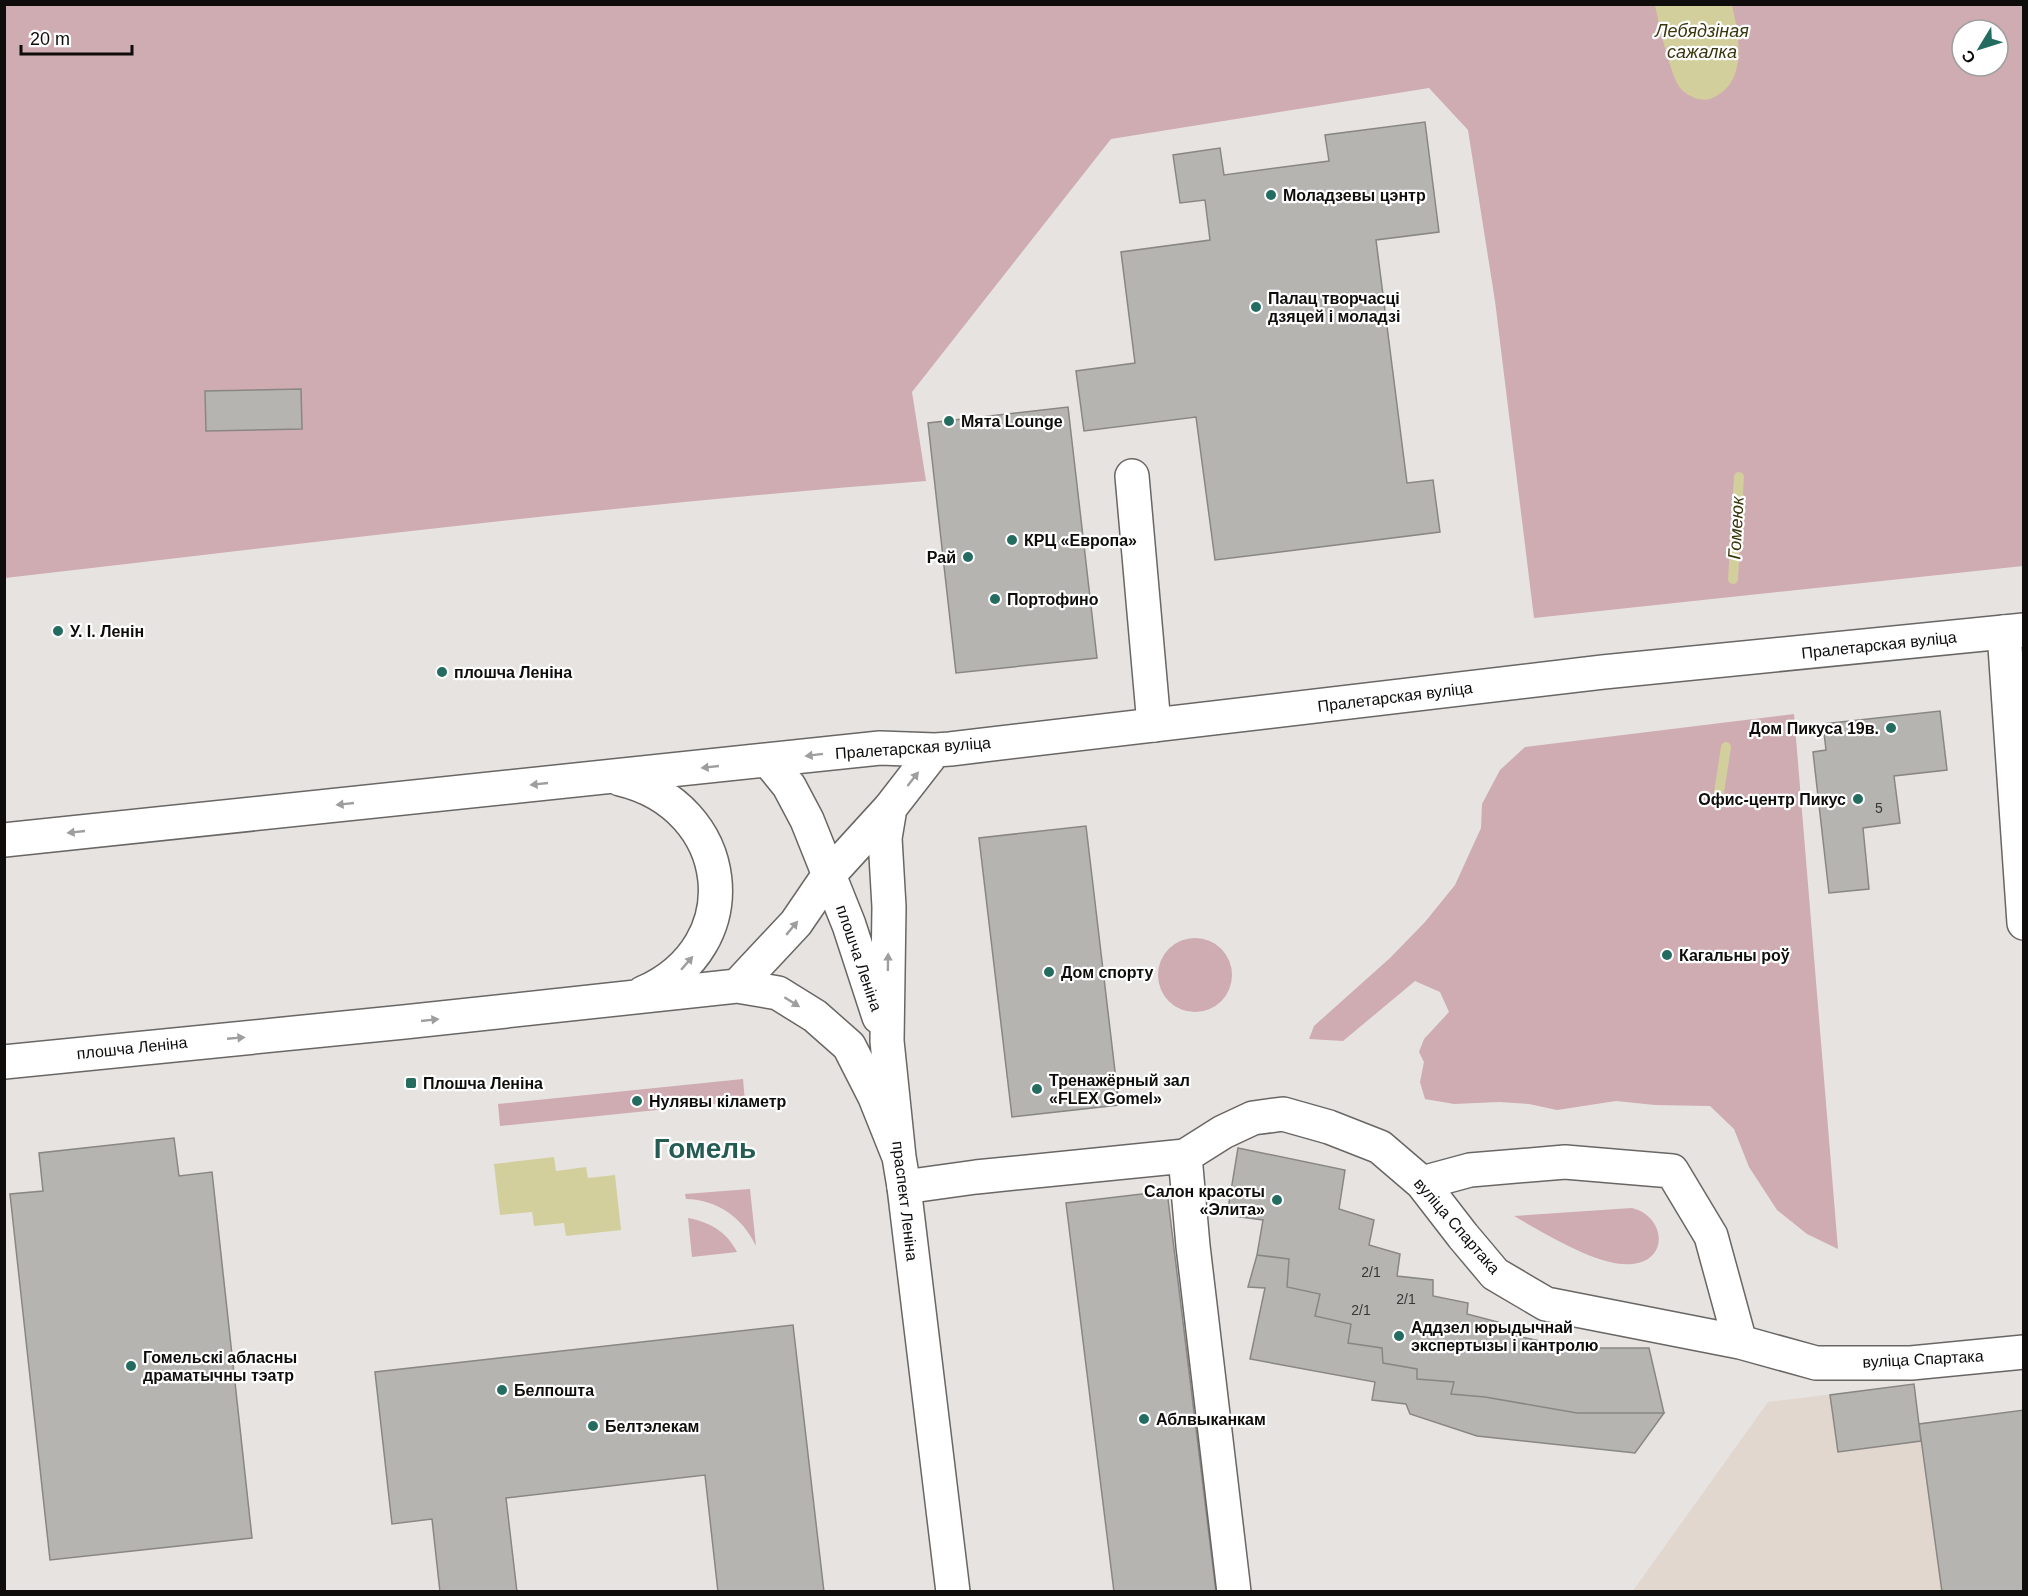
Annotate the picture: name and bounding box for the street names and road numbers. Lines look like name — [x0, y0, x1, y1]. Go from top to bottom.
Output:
street label: Пралетарская вуліца — [1801, 628, 1958, 662]
street label: Пралетарская вуліца — [1317, 679, 1474, 715]
street label: Пралетарская вуліца — [835, 734, 992, 762]
street label: плошча Леніна — [833, 903, 885, 1013]
street label: плошча Леніна — [76, 1034, 188, 1062]
street label: праспект Леніна — [889, 1140, 921, 1262]
street label: вуліца Спартака — [1411, 1175, 1503, 1277]
street label: вуліца Спартака — [1862, 1347, 1984, 1371]

